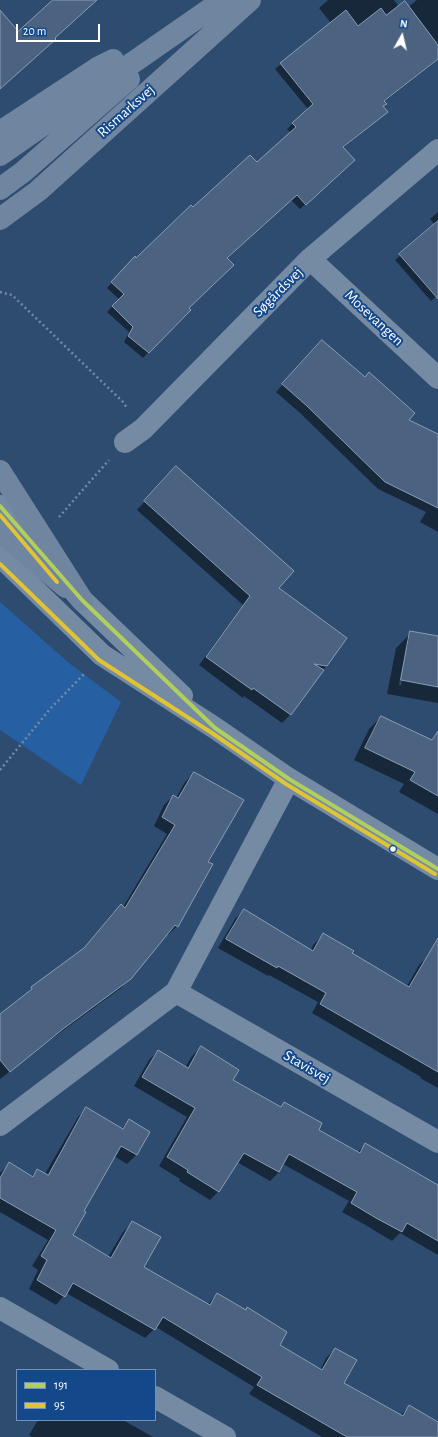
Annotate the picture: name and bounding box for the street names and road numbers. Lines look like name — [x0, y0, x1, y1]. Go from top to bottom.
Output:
street label: Rismarksvej — [94, 81, 158, 141]
street label: Søgårdsvej — [249, 263, 307, 321]
street label: Mosevangen — [341, 286, 407, 350]
street label: Stavisvej — [280, 1046, 334, 1088]

